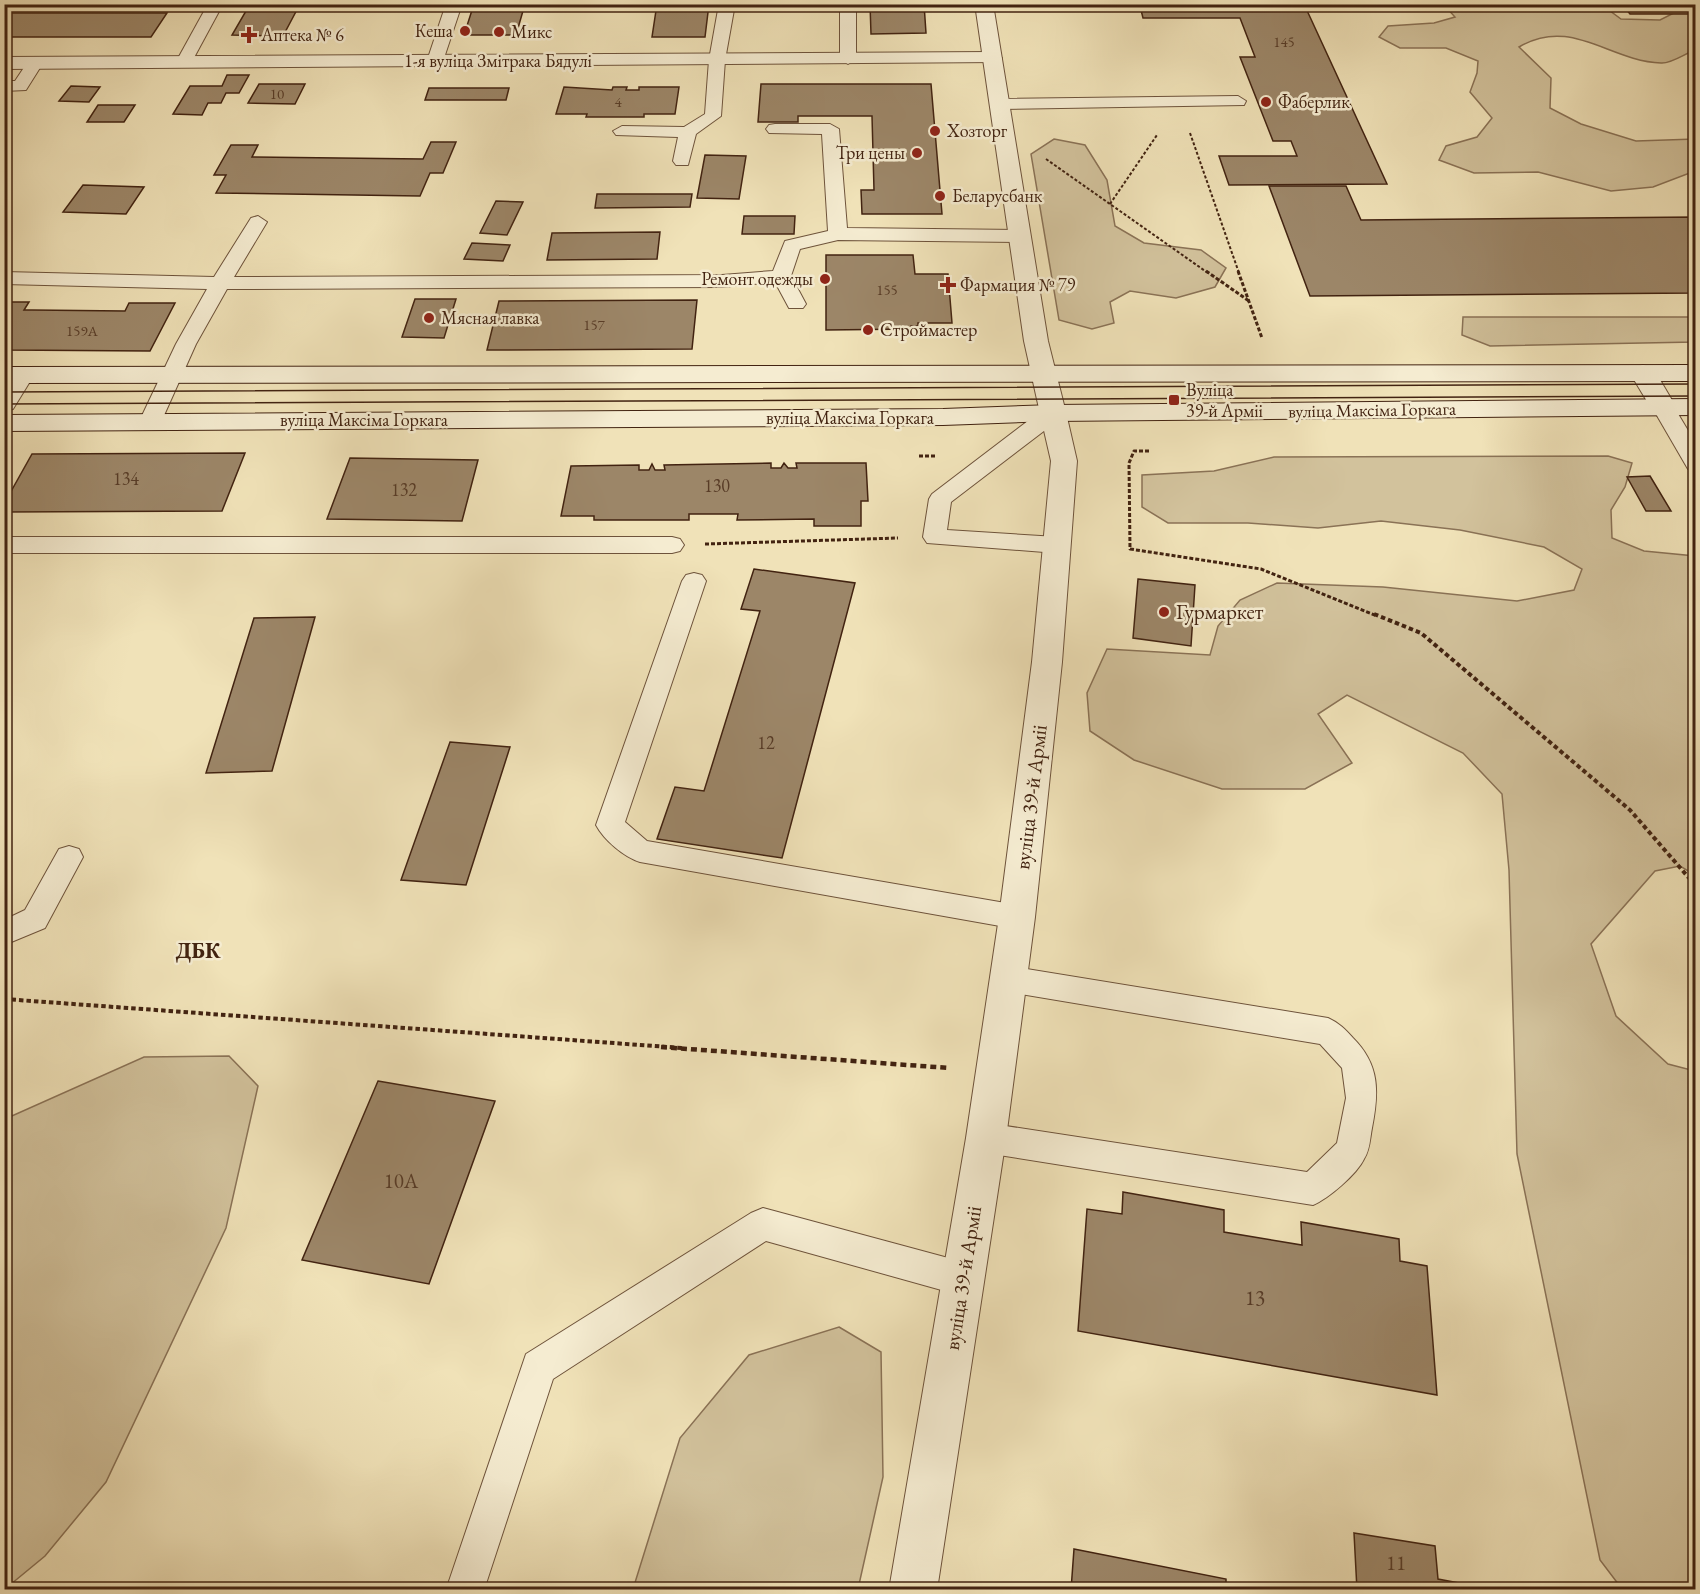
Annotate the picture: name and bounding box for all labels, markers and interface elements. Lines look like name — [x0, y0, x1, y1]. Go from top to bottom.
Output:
place label: Кеша — [415, 19, 454, 42]
place label: Микс — [511, 20, 552, 43]
place label: Аптека № 6 — [260, 23, 344, 46]
marker: Кеша — [458, 24, 472, 38]
marker: Микс — [492, 25, 506, 39]
marker: Аптека № 6 — [242, 28, 256, 42]
house number: 145 — [1273, 32, 1295, 51]
street label: 1-я вуліца Змітрака Бядулі — [404, 49, 593, 72]
house number: 10 — [270, 84, 284, 103]
place label: Фаберлик — [1278, 90, 1350, 113]
house number: 4 — [614, 92, 622, 111]
marker: Фаберлик — [1259, 95, 1273, 109]
place label: Хозторг — [946, 119, 1008, 142]
marker: Хозторг — [928, 124, 942, 138]
place label: Три цены — [836, 141, 905, 164]
marker: Три цены — [910, 146, 924, 160]
place label: Беларусбанк — [952, 184, 1043, 207]
marker: Беларусбанк — [933, 189, 947, 203]
place label: Ремонт одежды — [701, 267, 813, 290]
marker: Ремонт одежды — [818, 272, 832, 286]
place label: Фармация № 79 — [960, 273, 1076, 296]
marker: Фармация № 79 — [941, 278, 955, 292]
house number: 155 — [876, 280, 898, 299]
place label: Мясная лавка — [441, 306, 540, 329]
marker: Мясная лавка — [422, 311, 436, 325]
house number: 157 — [583, 315, 606, 334]
place label: Строймастер — [880, 318, 977, 341]
house number: 159А — [66, 321, 99, 340]
marker: Строймастер — [861, 323, 875, 337]
place label: Вуліца 39-й Арміі — [1186, 378, 1264, 422]
marker: Вуліца 39-й Арміі — [1167, 393, 1181, 407]
street label: вуліца Максіма Горкага — [1288, 397, 1457, 422]
street label: вуліца Максіма Горкага — [766, 406, 935, 429]
street label: вуліца Максіма Горкага — [280, 408, 449, 431]
house number: 134 — [113, 467, 139, 490]
house number: 130 — [704, 474, 730, 497]
house number: 132 — [391, 478, 417, 501]
place label: Гурмаркет — [1176, 598, 1264, 625]
marker: Гурмаркет — [1157, 605, 1171, 619]
street label: вуліца 39-й Арміі — [1008, 723, 1053, 871]
house number: 12 — [757, 731, 775, 754]
district label: ДБК — [175, 936, 221, 965]
house number: 10А — [384, 1167, 419, 1194]
street label: вуліца 39-й Арміі — [938, 1204, 987, 1352]
house number: 13 — [1245, 1284, 1265, 1311]
house number: 11 — [1386, 1549, 1406, 1576]

